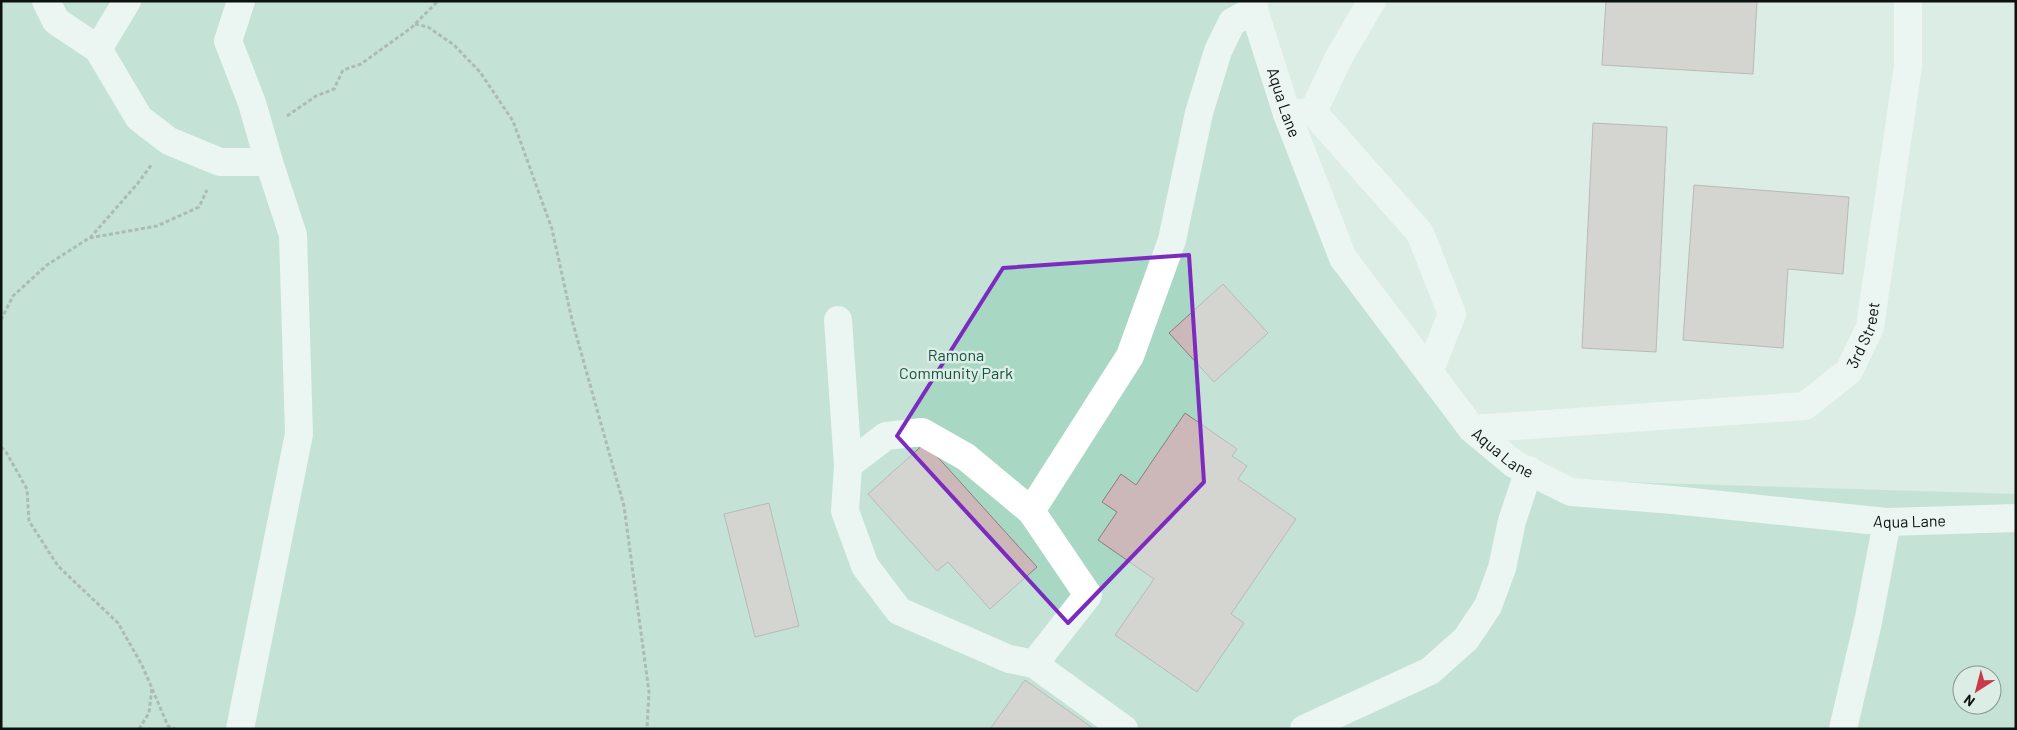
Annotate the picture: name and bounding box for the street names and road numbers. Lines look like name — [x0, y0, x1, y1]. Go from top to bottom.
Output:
street label: Aqua Lane — [1264, 65, 1305, 140]
street label: 3rd Street — [1842, 301, 1883, 371]
street label: Aqua Lane — [1468, 423, 1537, 481]
street label: Aqua Lane — [1872, 510, 1946, 531]

